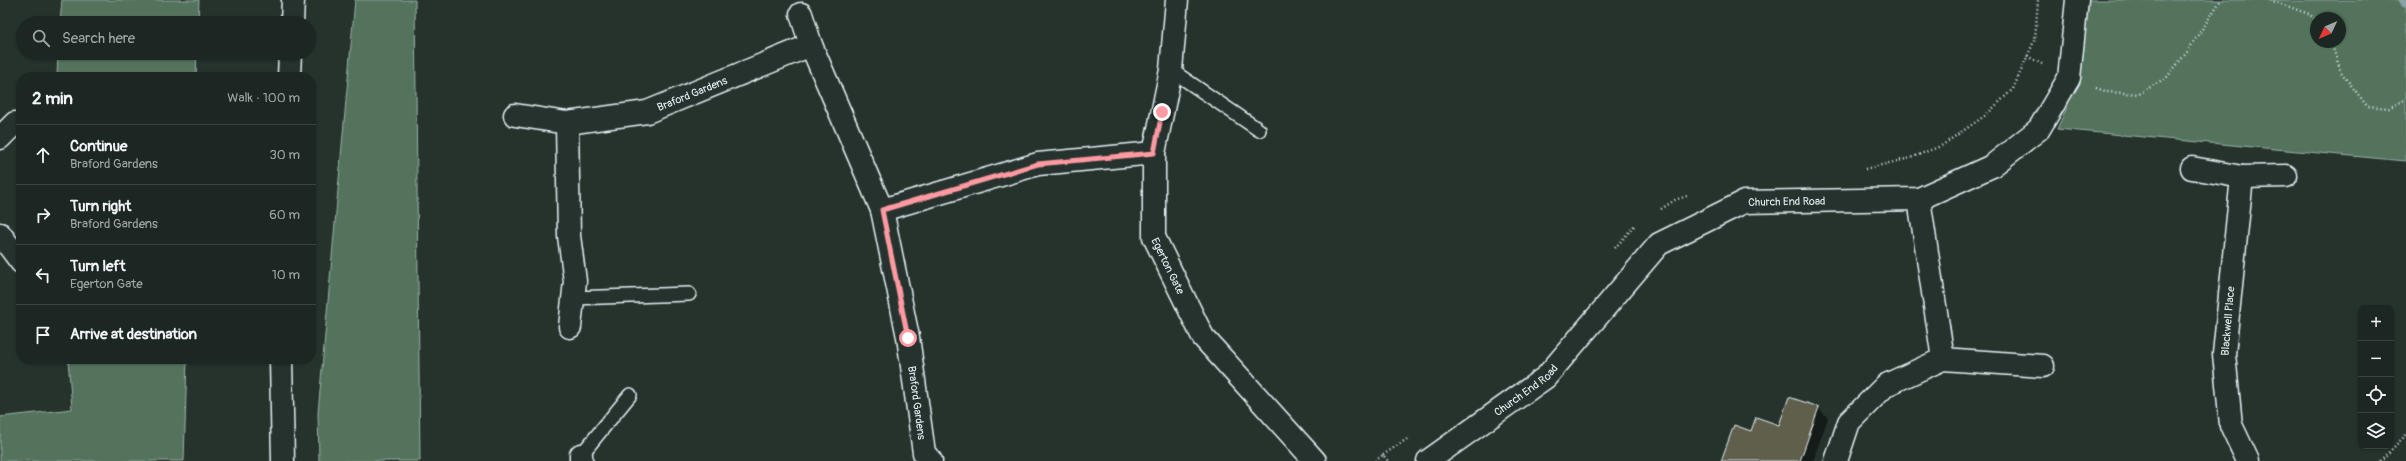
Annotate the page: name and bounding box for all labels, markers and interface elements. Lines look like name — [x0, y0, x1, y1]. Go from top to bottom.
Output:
north arrow — [2310, 12, 2346, 48]
search box — [16, 16, 316, 60]
icon: search — [30, 27, 52, 49]
text: Search here — [62, 29, 135, 48]
street label: Braford Gardens — [655, 74, 729, 114]
text: 2 min — [32, 88, 73, 109]
text: Walk · 100 m — [227, 90, 300, 106]
route end — [1153, 103, 1171, 121]
text: Continue — [70, 137, 128, 156]
icon: ahead — [32, 144, 54, 166]
text: 30 m — [270, 147, 300, 163]
text: Braford Gardens — [70, 156, 158, 172]
street label: Church End Road — [1748, 194, 1826, 208]
text: Turn right — [70, 197, 131, 216]
icon: right — [32, 204, 54, 226]
text: 60 m — [269, 207, 300, 223]
text: Braford Gardens — [70, 216, 158, 232]
street label: Egerton Gate — [1149, 235, 1188, 297]
text: Turn left — [70, 257, 126, 276]
icon: left — [32, 264, 54, 286]
text: 10 m — [272, 267, 300, 283]
text: Egerton Gate — [70, 276, 143, 292]
street label: Blackwell Place — [2218, 285, 2238, 356]
map controls — [2358, 305, 2394, 449]
button: + — [2358, 305, 2394, 341]
icon: arrive — [32, 324, 54, 346]
text: Arrive at destination — [70, 325, 197, 344]
route start — [899, 329, 917, 347]
button: − — [2358, 341, 2394, 377]
street label: Church End Road — [1491, 362, 1560, 419]
street label: Braford Gardens — [906, 365, 929, 441]
button: locate — [2358, 377, 2394, 413]
button: layers — [2358, 413, 2394, 449]

